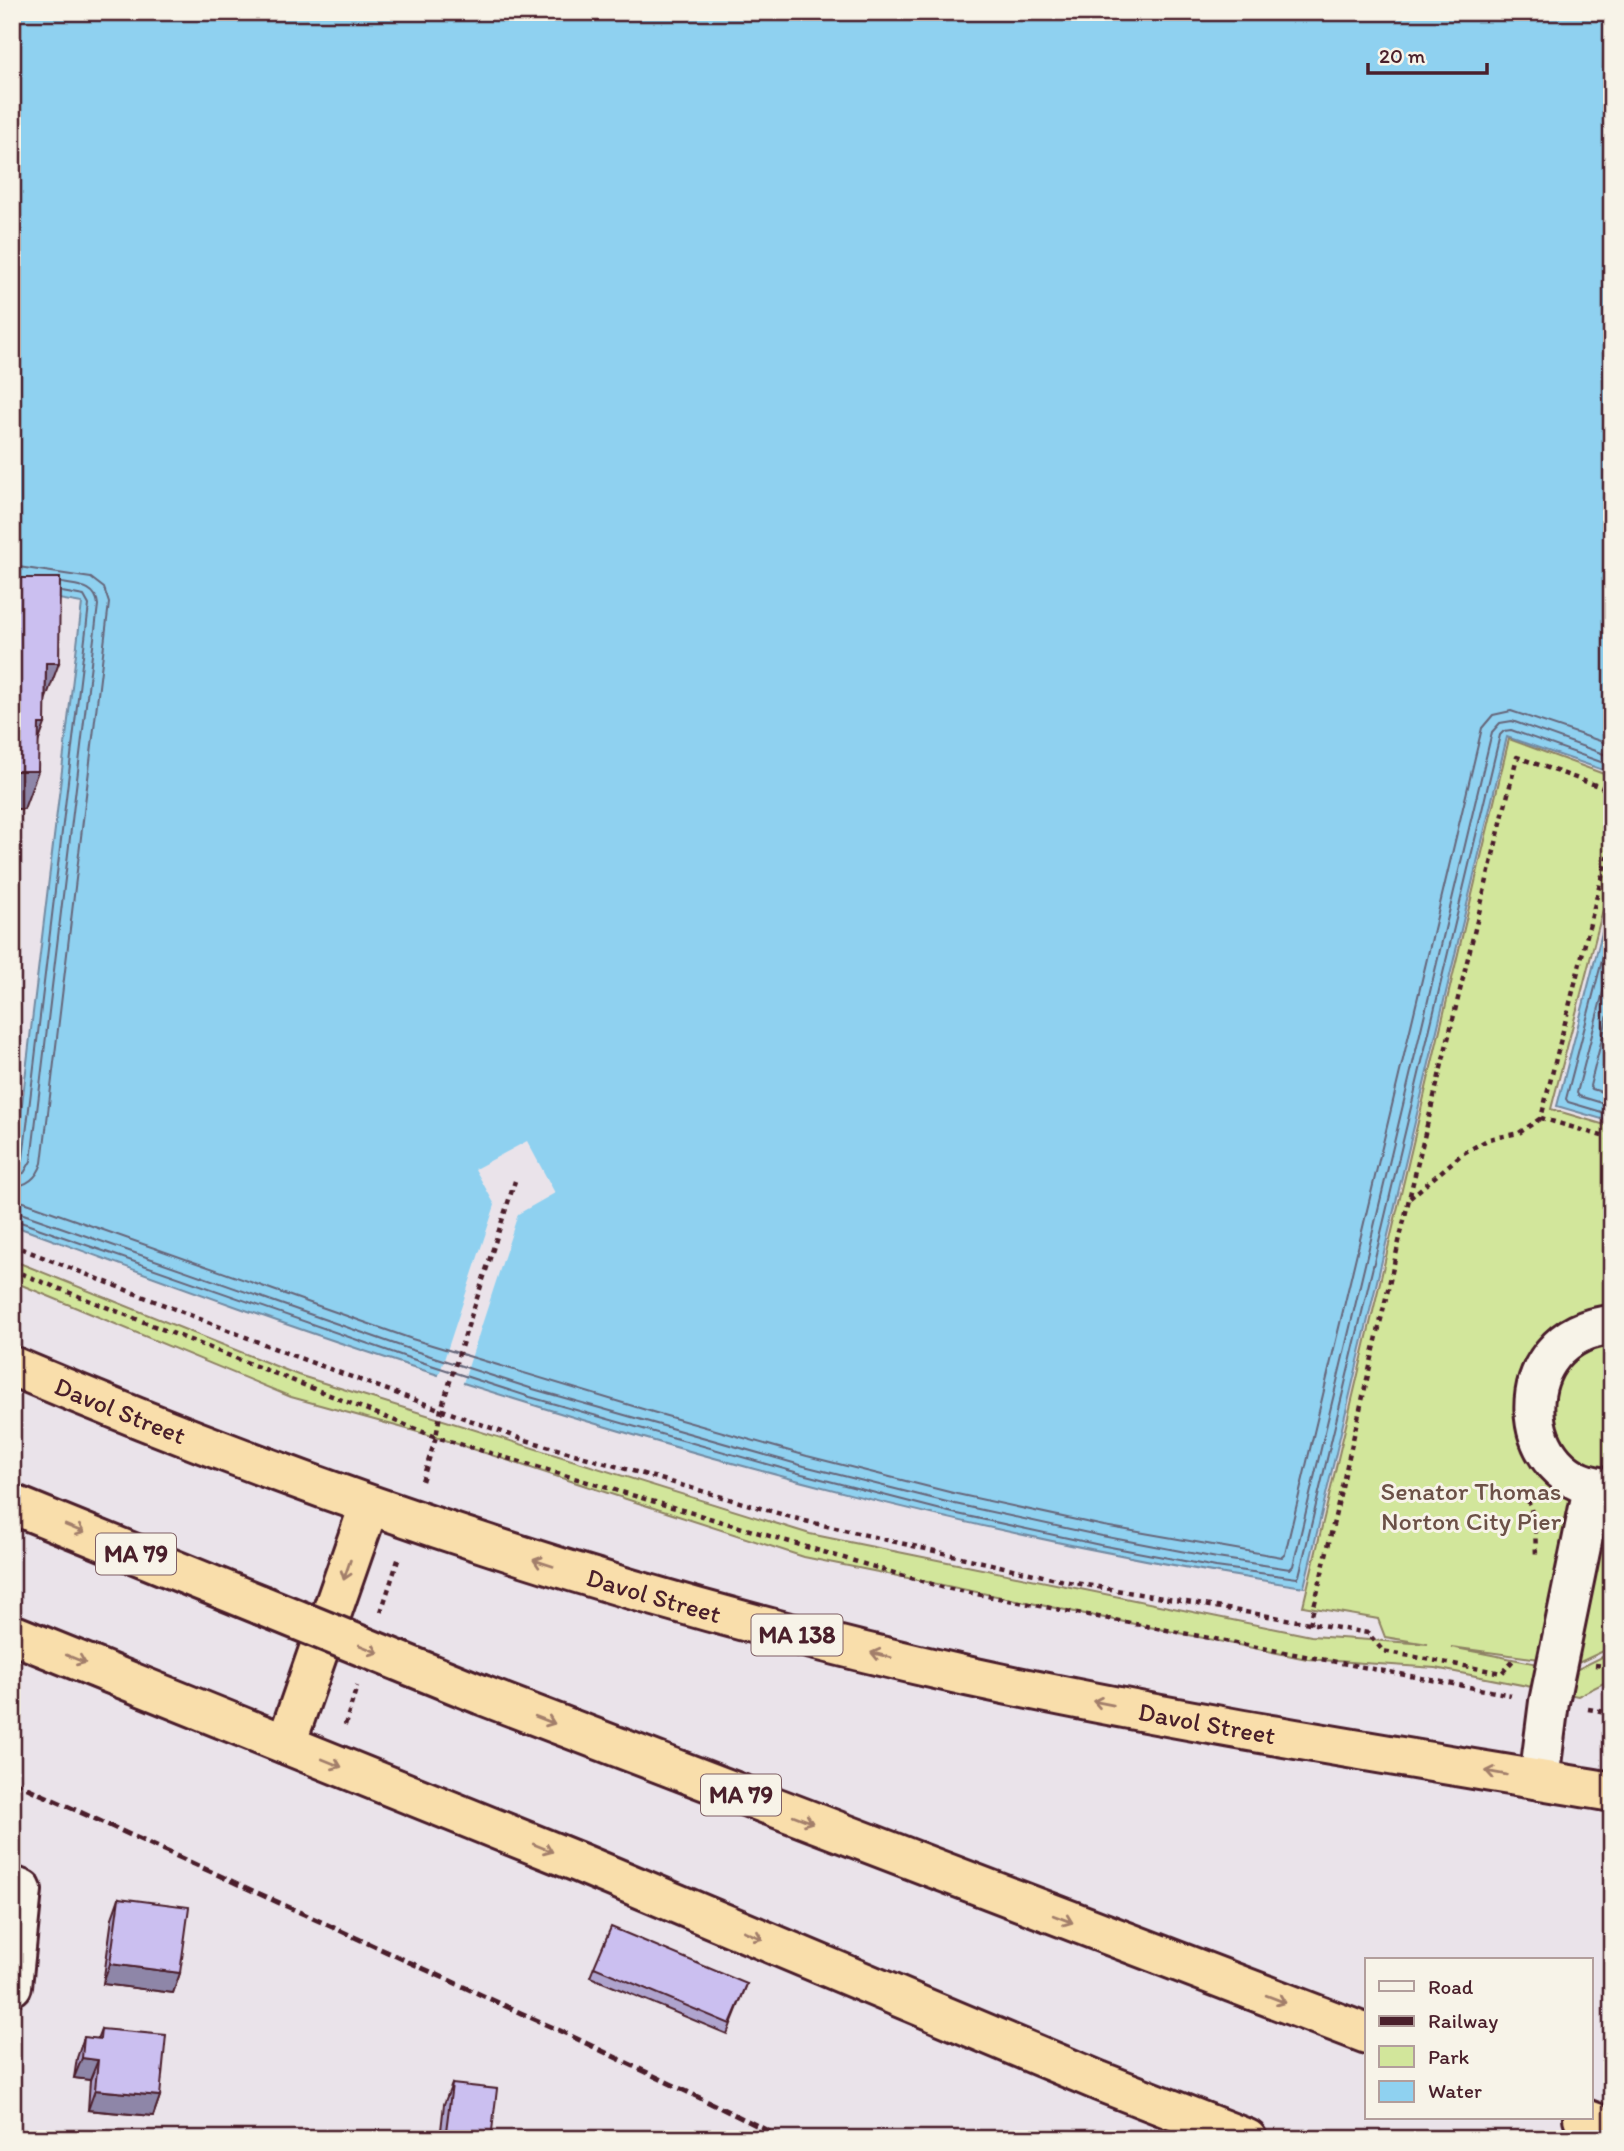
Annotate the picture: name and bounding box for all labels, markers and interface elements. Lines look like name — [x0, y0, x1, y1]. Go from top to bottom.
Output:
scale bar — [1368, 32, 1488, 76]
text: 20 m — [1379, 43, 1426, 68]
street label: Davol Street — [50, 1370, 191, 1451]
park label: Senator Thomas Norton City Pier — [1381, 1475, 1562, 1537]
one-way arrow — [64, 1524, 86, 1537]
road number: MA 79 — [96, 1534, 176, 1574]
one-way arrow — [533, 1555, 555, 1568]
one-way arrow — [340, 1559, 353, 1581]
street label: Davol Street — [583, 1561, 725, 1630]
road number: MA 138 — [752, 1615, 842, 1656]
one-way arrow — [358, 1643, 380, 1656]
one-way arrow — [870, 1648, 893, 1661]
one-way arrow — [64, 1653, 86, 1666]
street label: Davol Street — [1136, 1695, 1278, 1751]
one-way arrow — [1092, 1696, 1115, 1710]
one-way arrow — [534, 1714, 556, 1727]
one-way arrow — [321, 1757, 342, 1770]
one-way arrow — [1485, 1766, 1508, 1779]
road number: MA 79 — [701, 1775, 781, 1816]
one-way arrow — [792, 1814, 814, 1826]
one-way arrow — [532, 1842, 553, 1855]
one-way arrow — [1052, 1913, 1074, 1926]
one-way arrow — [742, 1930, 763, 1943]
legend — [1365, 1958, 1592, 2120]
text: Road — [1428, 1974, 1474, 1999]
one-way arrow — [1265, 1994, 1287, 2007]
text: Railway — [1428, 2008, 1498, 2033]
text: Park — [1428, 2044, 1470, 2069]
text: Water — [1428, 2078, 1482, 2103]

